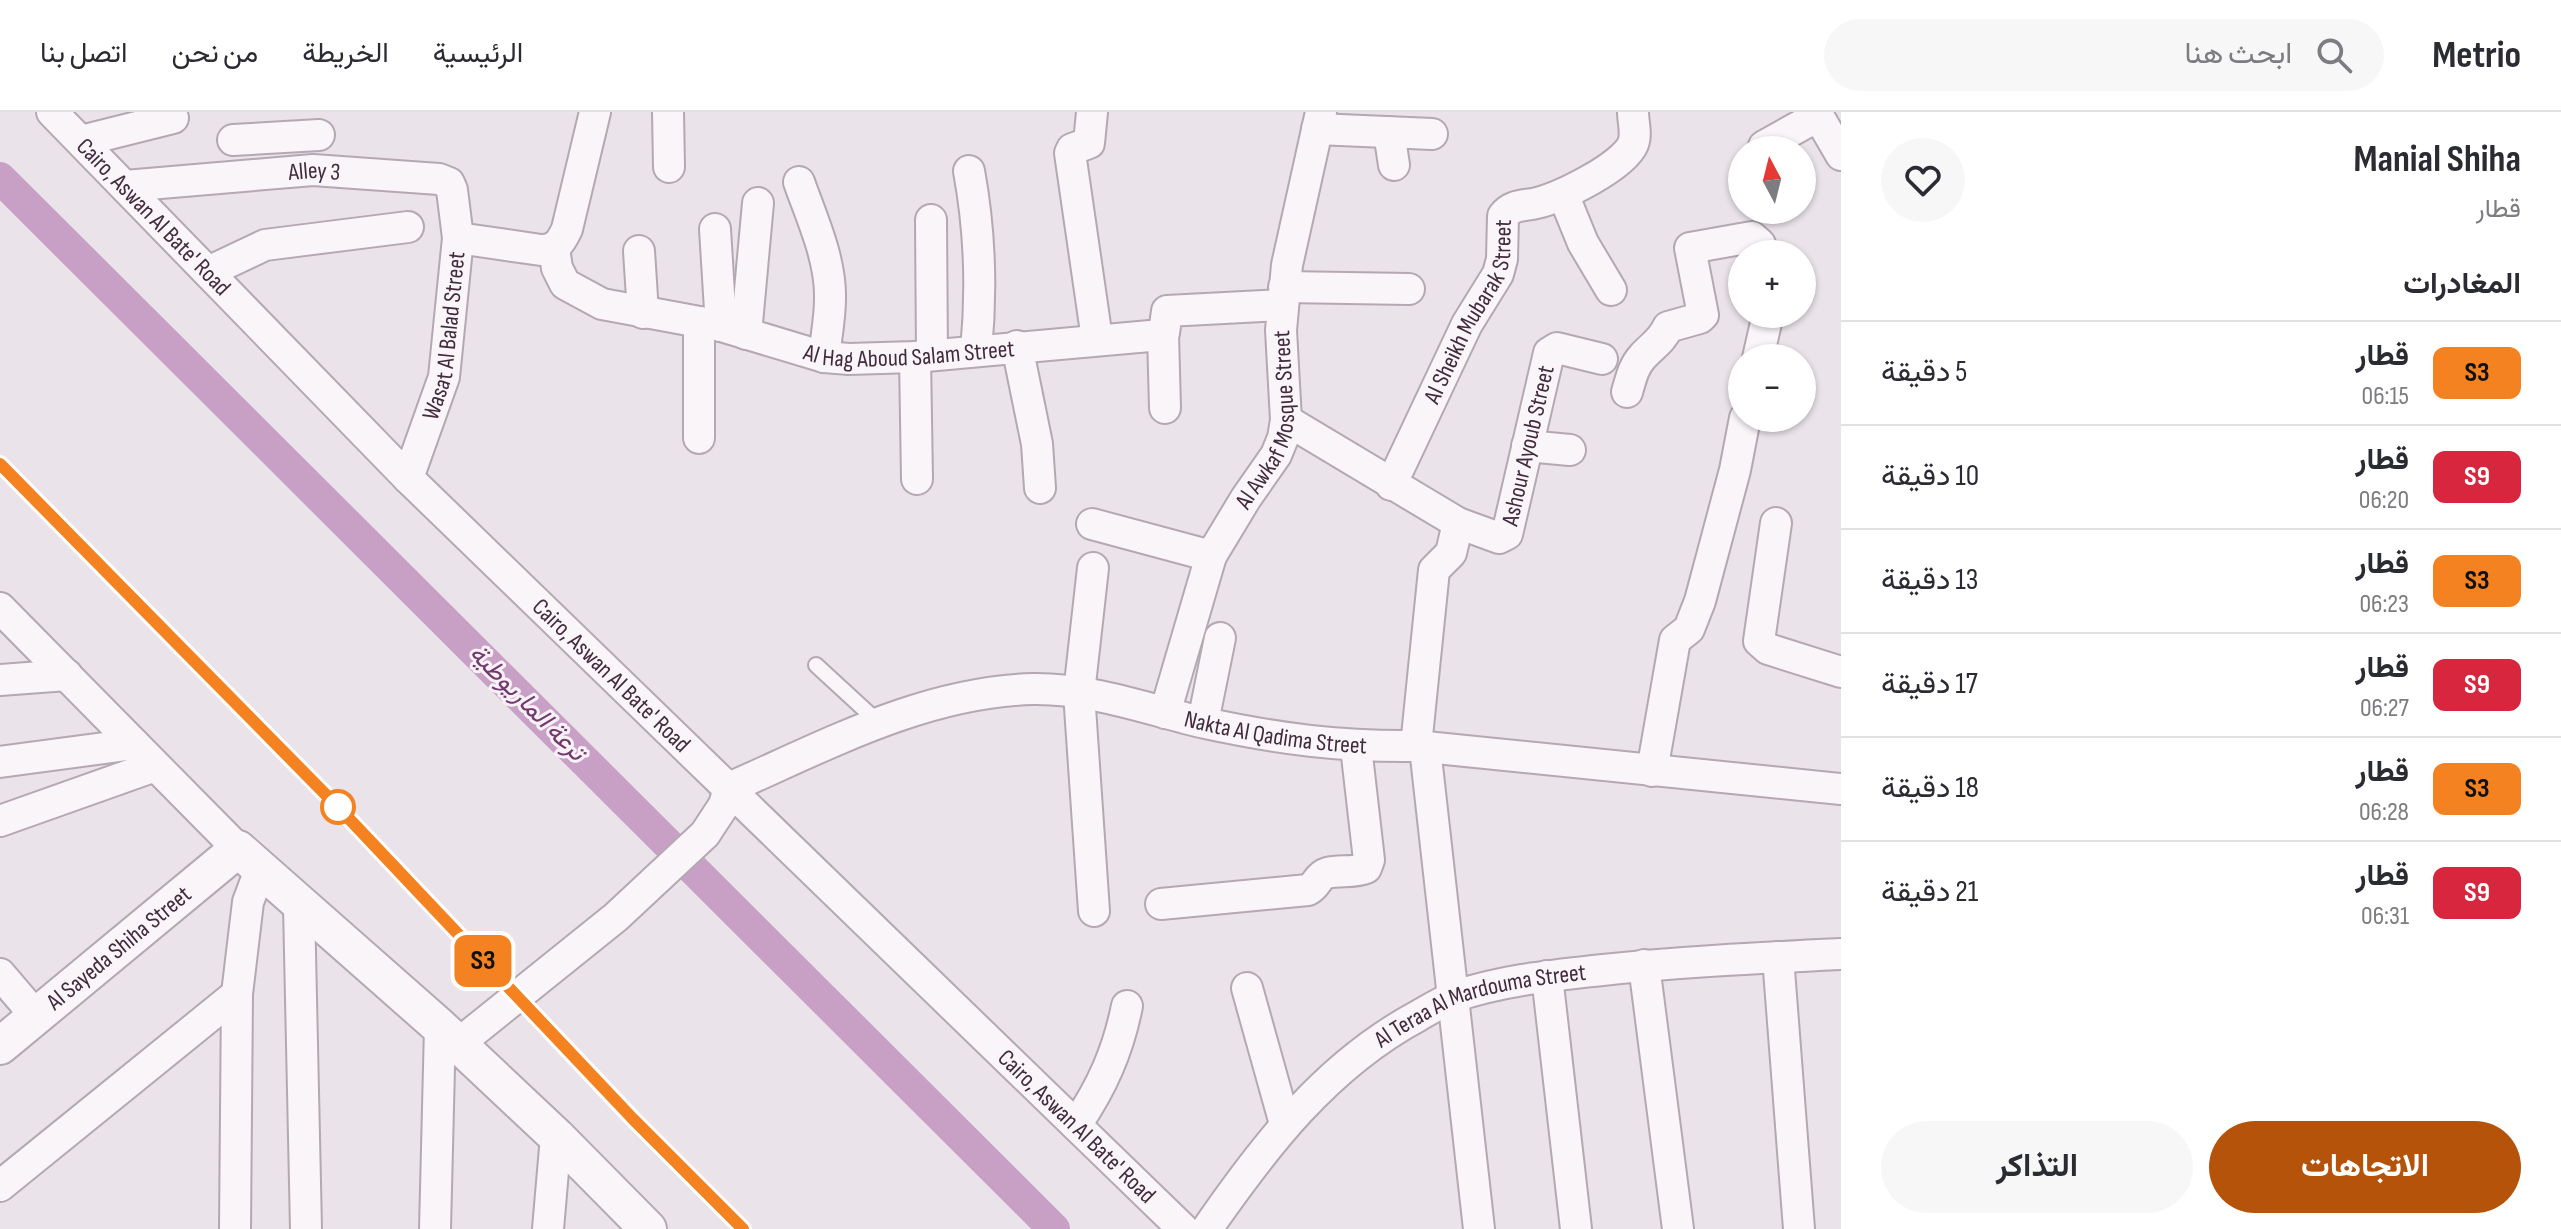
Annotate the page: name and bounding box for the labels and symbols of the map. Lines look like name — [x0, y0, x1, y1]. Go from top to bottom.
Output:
street label: Cairo, Aswan Al Bate' Road — [71, 132, 237, 302]
north arrow — [1728, 136, 1816, 224]
street label: Alley 3 — [286, 155, 341, 187]
street label: Al Sheikh Mubarak Street — [1417, 219, 1517, 409]
street label: Wasat Al Balad Street — [415, 250, 471, 424]
street label: Al Awkaf Mosque Street — [1228, 329, 1301, 515]
street label: Al Hag Aboud Salam Street — [799, 334, 1016, 374]
street label: Ashour Ayoub Street — [1495, 363, 1560, 529]
street label: Cairo, Aswan Al Bate' Road — [527, 592, 697, 758]
water label: ترعة الماريوطية — [462, 638, 594, 770]
street label: Nakta Al Qadima Street — [1181, 704, 1367, 760]
unlabelled marker — [321, 790, 355, 824]
street label: Al Sayeda Shiha Street — [40, 880, 197, 1017]
line badge: S3 — [447, 935, 519, 987]
street label: Al Teraa Al Mardouma Street — [1368, 957, 1587, 1054]
street label: Cairo, Aswan Al Bate' Road — [992, 1043, 1162, 1209]

